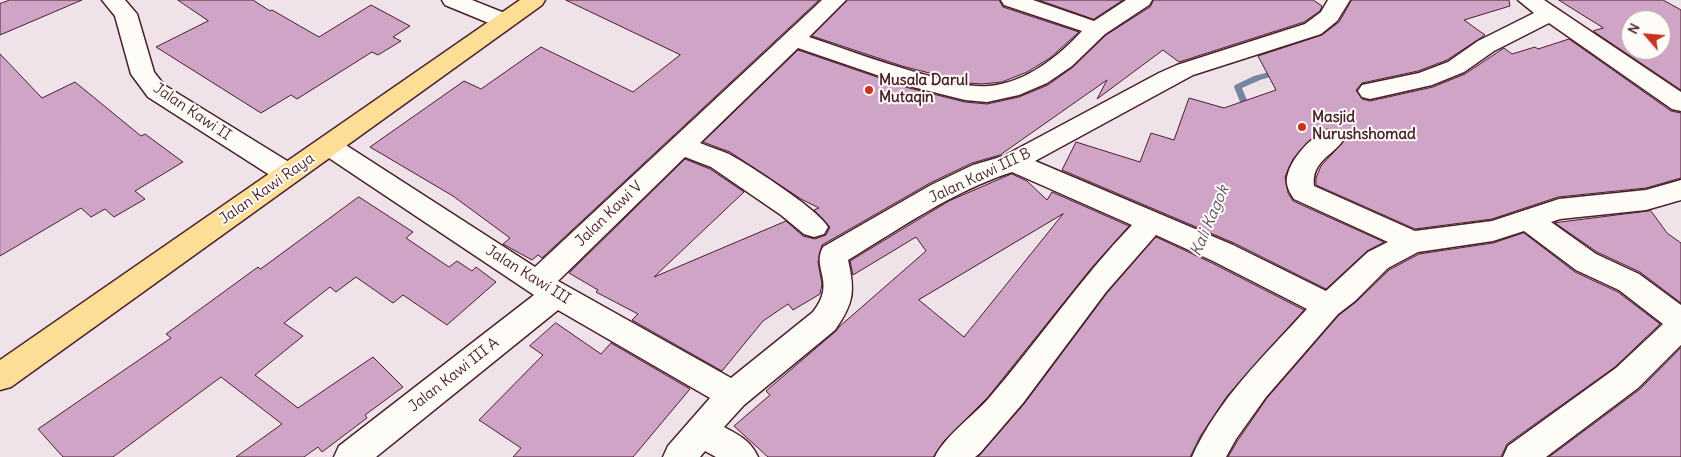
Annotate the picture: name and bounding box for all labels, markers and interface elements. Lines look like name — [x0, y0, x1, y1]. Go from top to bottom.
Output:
north arrow — [1621, 10, 1671, 60]
text: N — [1623, 20, 1644, 37]
place label: Musala Darul Mutaqin — [879, 72, 968, 107]
street label: Jalan Kawi II — [150, 79, 234, 145]
marker: Musala Darul Mutaqin — [863, 84, 875, 96]
place label: Masjid Nurushshomad — [1312, 109, 1416, 144]
marker: Masjid Nurushshomad — [1296, 121, 1308, 133]
street label: Jalan Kawi III B — [926, 145, 1034, 207]
street label: Jalan Kawi Raya — [216, 150, 318, 228]
street label: Jalan Kawi V — [572, 178, 646, 250]
water label: Kali Kagok — [1187, 183, 1233, 259]
street label: Jalan Kawi III — [482, 242, 574, 308]
street label: Jalan Kawi III A — [405, 334, 503, 416]

